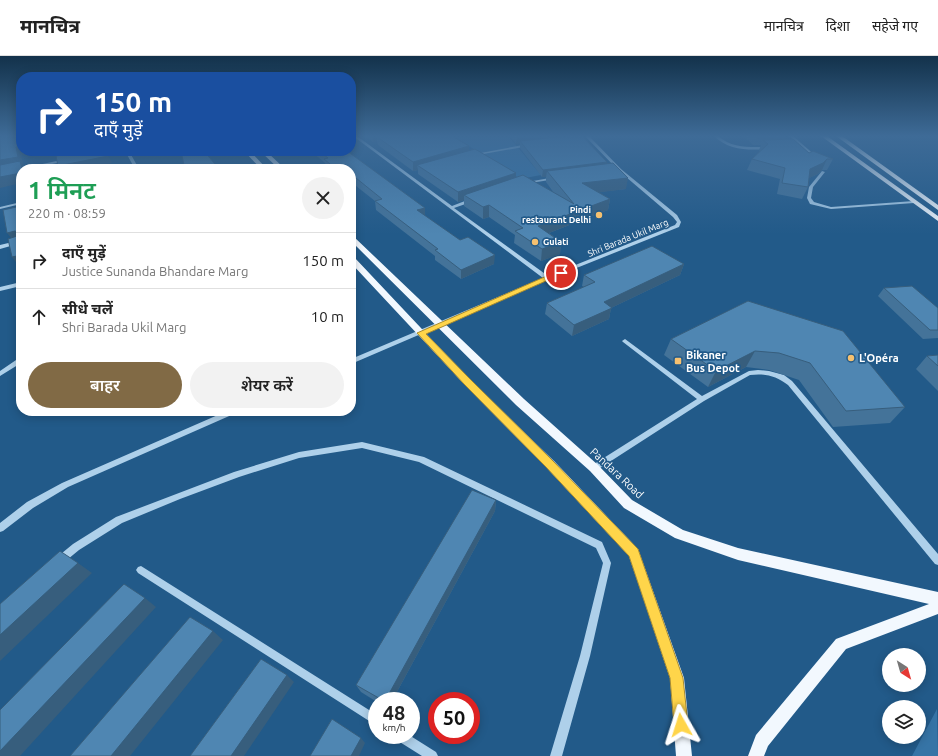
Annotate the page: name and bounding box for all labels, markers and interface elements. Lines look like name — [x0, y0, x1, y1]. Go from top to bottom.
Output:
text: मानचित्र — [20, 15, 80, 37]
text: मानचित्र — [764, 18, 804, 34]
text: दिशा — [826, 18, 850, 34]
text: सहेजे गए — [872, 18, 918, 34]
text: 150 m — [94, 86, 172, 117]
icon: right — [28, 88, 80, 140]
text: दाएँ मुड़ें — [94, 119, 143, 139]
text: 1 मिनट — [28, 177, 96, 204]
button: close — [302, 177, 344, 219]
place label: Pindi restaurant Delhi — [522, 205, 591, 225]
text: 220 m · 08:59 — [28, 206, 106, 220]
marker: Pindi restaurant Delhi — [594, 210, 604, 220]
street label: Shri Barada Ukil Marg — [586, 217, 670, 259]
marker: Gulati — [530, 237, 540, 247]
place label: Gulati — [543, 237, 569, 247]
text: दाएँ मुड़ें — [62, 244, 106, 261]
icon: right — [28, 250, 50, 272]
text: 150 m — [302, 252, 344, 269]
pin — [544, 256, 578, 290]
icon: arrive — [550, 262, 572, 284]
text: Justice Sunanda Bhandare Marg — [62, 264, 248, 278]
text: सीधे चलें — [62, 300, 113, 317]
icon: ahead — [28, 306, 50, 328]
text: 10 m — [311, 308, 344, 325]
text: Shri Barada Ukil Marg — [62, 320, 186, 334]
place label: Bikaner Bus Depot — [686, 349, 740, 374]
place label: L'Opéra — [859, 352, 899, 364]
marker: L'Opéra — [846, 353, 856, 363]
marker: Bikaner Bus Depot — [673, 356, 683, 366]
button: बाहर — [28, 362, 182, 408]
button: शेयर करें — [190, 362, 344, 408]
street label: Pandara Road — [588, 445, 646, 501]
north arrow — [882, 648, 926, 692]
map controls — [882, 648, 926, 744]
speed limit sign: 50 — [428, 692, 480, 744]
button: layers — [882, 700, 926, 744]
text: 48 — [383, 701, 405, 724]
position arrow — [660, 704, 702, 746]
text: km/h — [382, 722, 406, 733]

